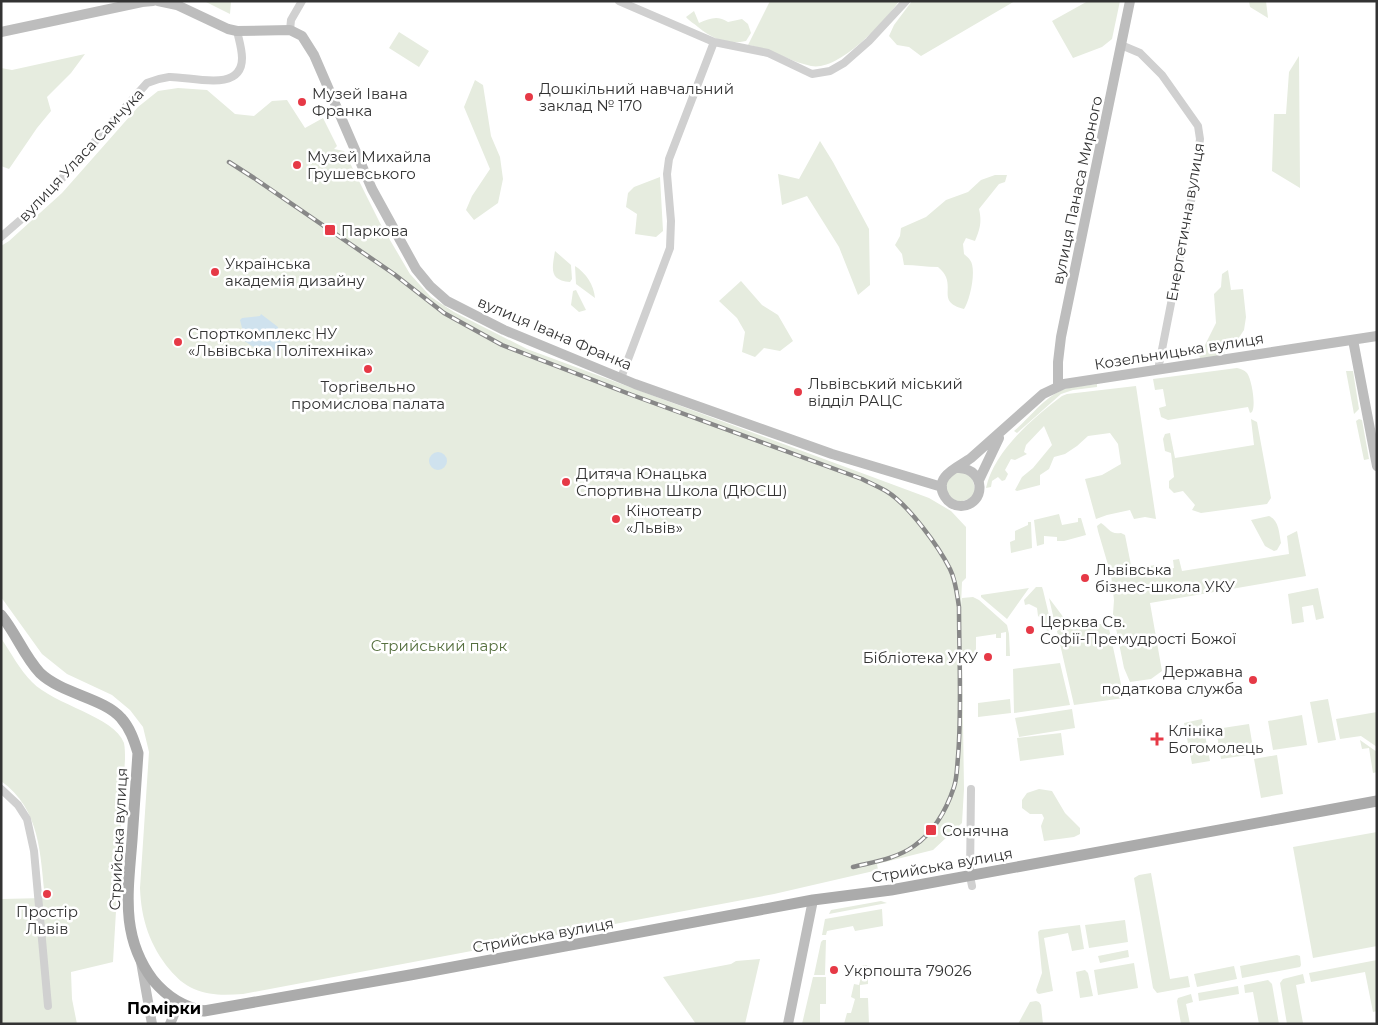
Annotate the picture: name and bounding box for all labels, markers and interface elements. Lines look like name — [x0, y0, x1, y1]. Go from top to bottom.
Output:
place label: Дошкільний навчальний заклад № 170 — [539, 79, 734, 115]
street label: вулиця Уласа Самчука — [14, 84, 148, 226]
place label: Музей Івана Франка — [312, 84, 408, 120]
marker: Дошкільний навчальний заклад № 170 — [523, 91, 535, 103]
street label: вулиця Панаса Мирного — [1048, 94, 1106, 286]
marker: Музей Івана Франка — [296, 96, 308, 108]
street label: Енергетична вулиця — [1162, 141, 1208, 303]
place label: Музей Михайла Грушевського — [307, 147, 431, 183]
marker: Музей Михайла Грушевського — [291, 159, 303, 171]
place label: Паркова — [341, 221, 408, 240]
marker: Паркова — [323, 223, 337, 237]
place label: Українська академія дизайну — [225, 254, 365, 290]
marker: Українська академія дизайну — [209, 266, 221, 278]
street label: вулиця Івана Франка — [475, 292, 635, 374]
place label: Спорткомплекс НУ «Львівська Політехніка» — [188, 324, 374, 360]
street label: Козельницька вулиця — [1093, 328, 1265, 374]
marker: Спорткомплекс НУ «Львівська Політехніка» — [172, 336, 184, 348]
marker: Торгівельно промислова палата — [362, 363, 374, 375]
place label: Львівський міський відділ РАЦС — [808, 374, 963, 410]
place label: Торгівельно промислова палата — [291, 377, 445, 413]
marker: Львівський міський відділ РАЦС — [792, 386, 804, 398]
place label: Дитяча Юнацька Спортивна Школа (ДЮСШ) — [576, 464, 788, 500]
marker: Дитяча Юнацька Спортивна Школа (ДЮСШ) — [560, 476, 572, 488]
place label: Кінотеатр «Львів» — [626, 501, 702, 537]
marker: Кінотеатр «Львів» — [610, 513, 622, 525]
place label: Львівська бізнес-школа УКУ — [1095, 560, 1236, 596]
marker: Львівська бізнес-школа УКУ — [1079, 572, 1091, 584]
place label: Церква Св. Софії-Премудрості Божої — [1040, 612, 1236, 648]
marker: Церква Св. Софії-Премудрості Божої — [1024, 624, 1036, 636]
park label: Стрийський парк — [371, 636, 508, 655]
place label: Бібліотека УКУ — [863, 648, 979, 667]
marker: Бібліотека УКУ — [982, 651, 994, 663]
place label: Державна податкова служба — [1101, 662, 1243, 698]
marker: Державна податкова служба — [1247, 674, 1259, 686]
place label: Клініка Богомолець — [1168, 721, 1264, 757]
marker: Клініка Богомолець — [1150, 732, 1164, 746]
street label: Стрийська вулиця — [105, 767, 131, 911]
place label: Сонячна — [942, 821, 1009, 840]
marker: Сонячна — [924, 823, 938, 837]
street label: Стрийська вулиця — [870, 843, 1014, 887]
marker: Простір Львів — [41, 888, 53, 900]
place label: Простір Львів — [16, 902, 78, 938]
street label: Стрийська вулиця — [471, 913, 615, 957]
place label: Укрпошта 79026 — [844, 961, 972, 980]
marker: Укрпошта 79026 — [828, 964, 840, 976]
district label: Помірки — [127, 999, 201, 1018]

